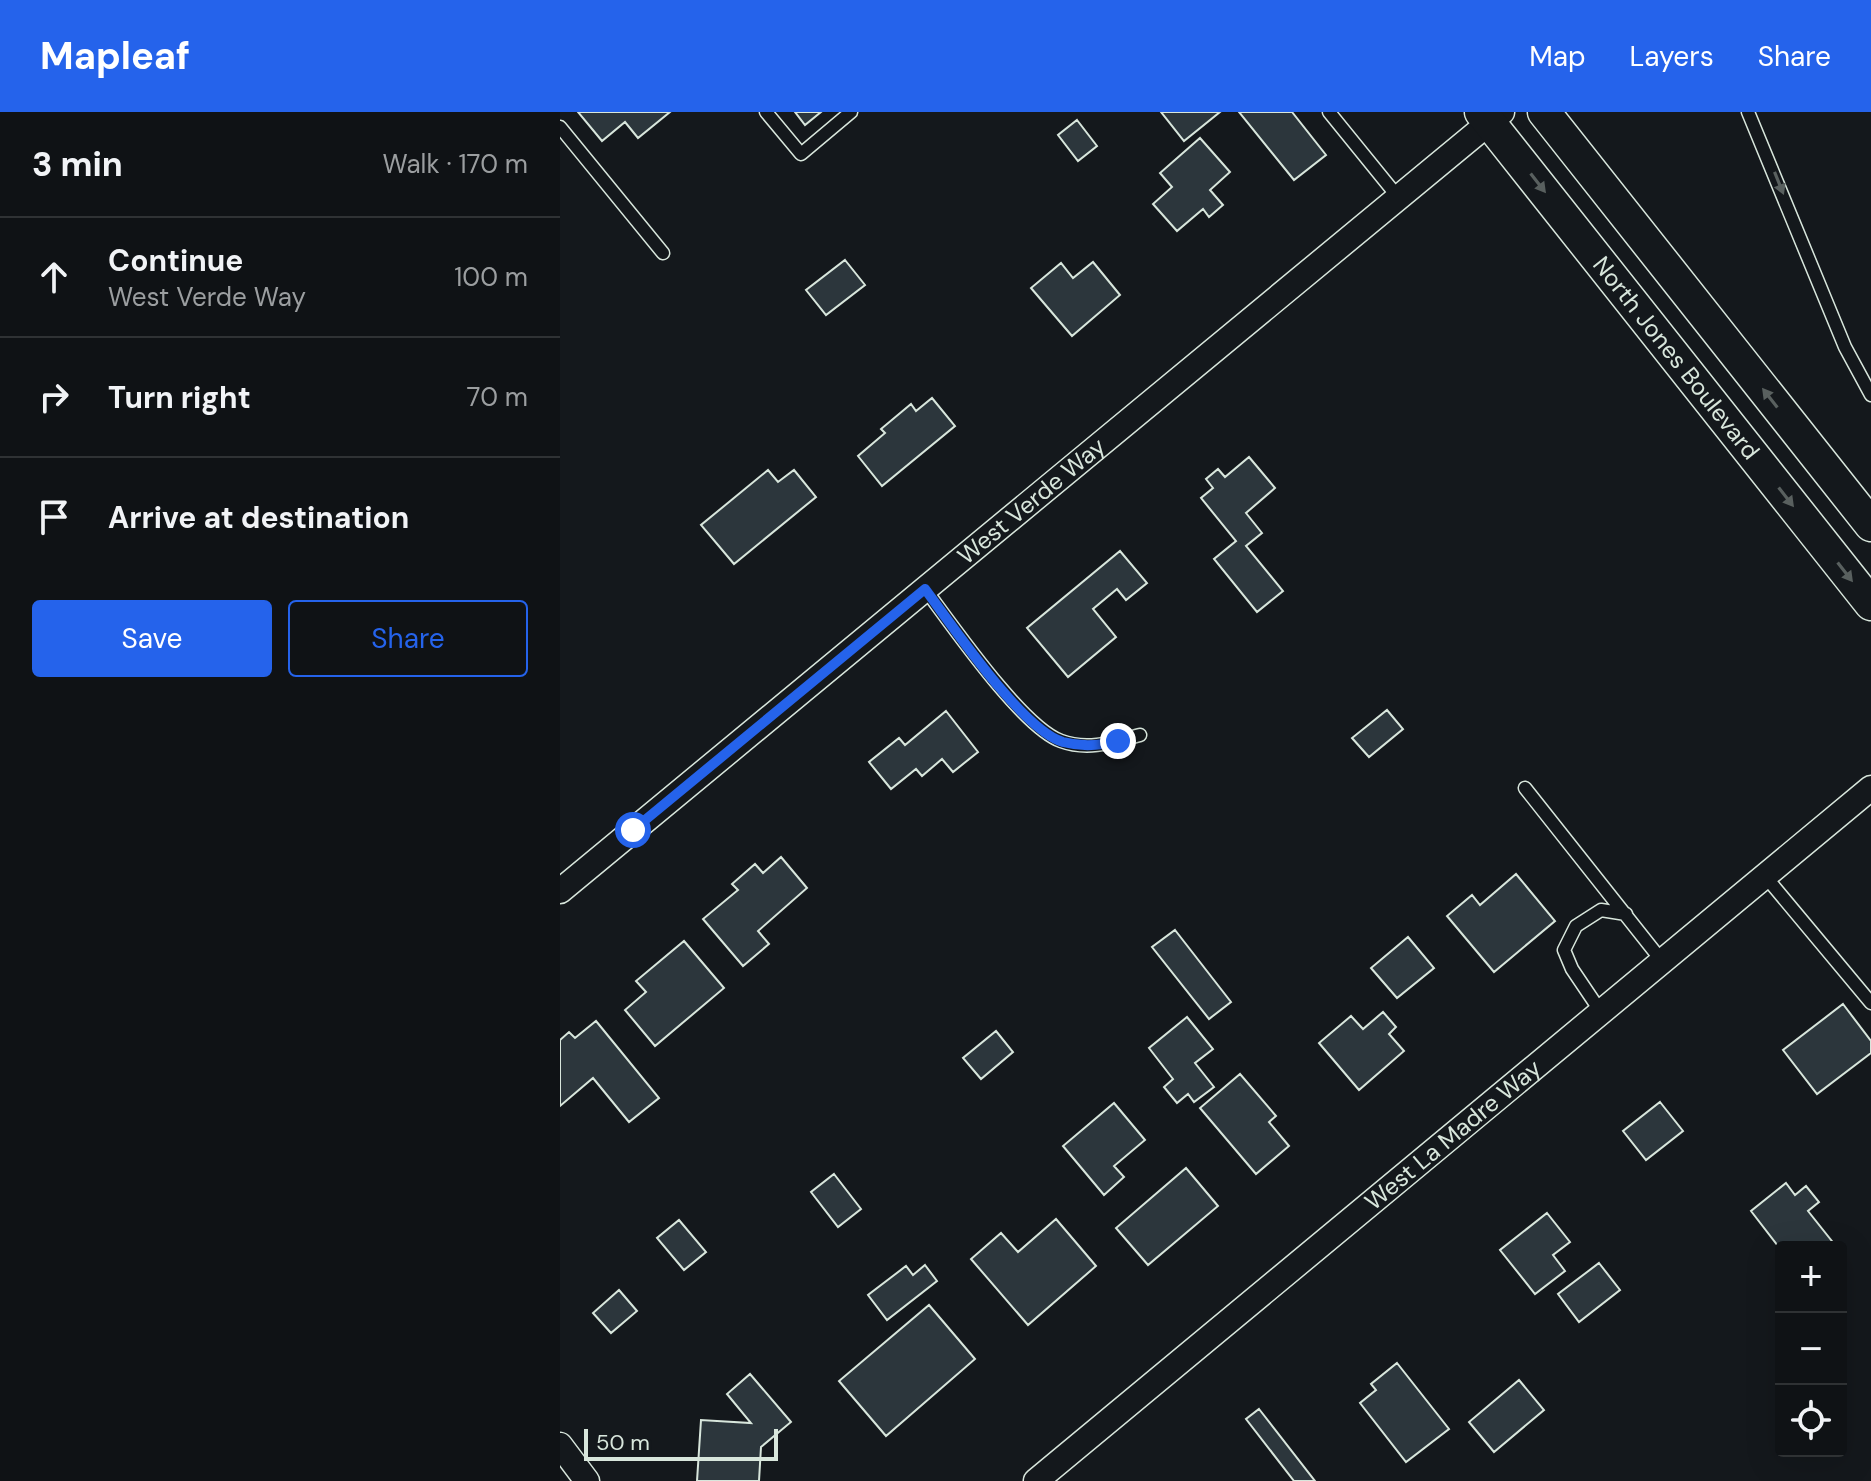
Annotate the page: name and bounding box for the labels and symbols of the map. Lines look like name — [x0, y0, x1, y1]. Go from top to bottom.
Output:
one-way arrow — [1773, 171, 1786, 195]
one-way arrow — [1529, 173, 1546, 193]
street label: North Jones Boulevard — [1586, 250, 1767, 466]
one-way arrow — [1763, 388, 1779, 408]
street label: West Verde Way — [951, 430, 1112, 571]
one-way arrow — [1777, 487, 1794, 507]
one-way arrow — [1836, 562, 1853, 582]
route end — [1100, 723, 1136, 759]
route start — [615, 812, 651, 848]
street label: West La Madre Way — [1358, 1052, 1547, 1217]
scale bar — [584, 1425, 778, 1461]

